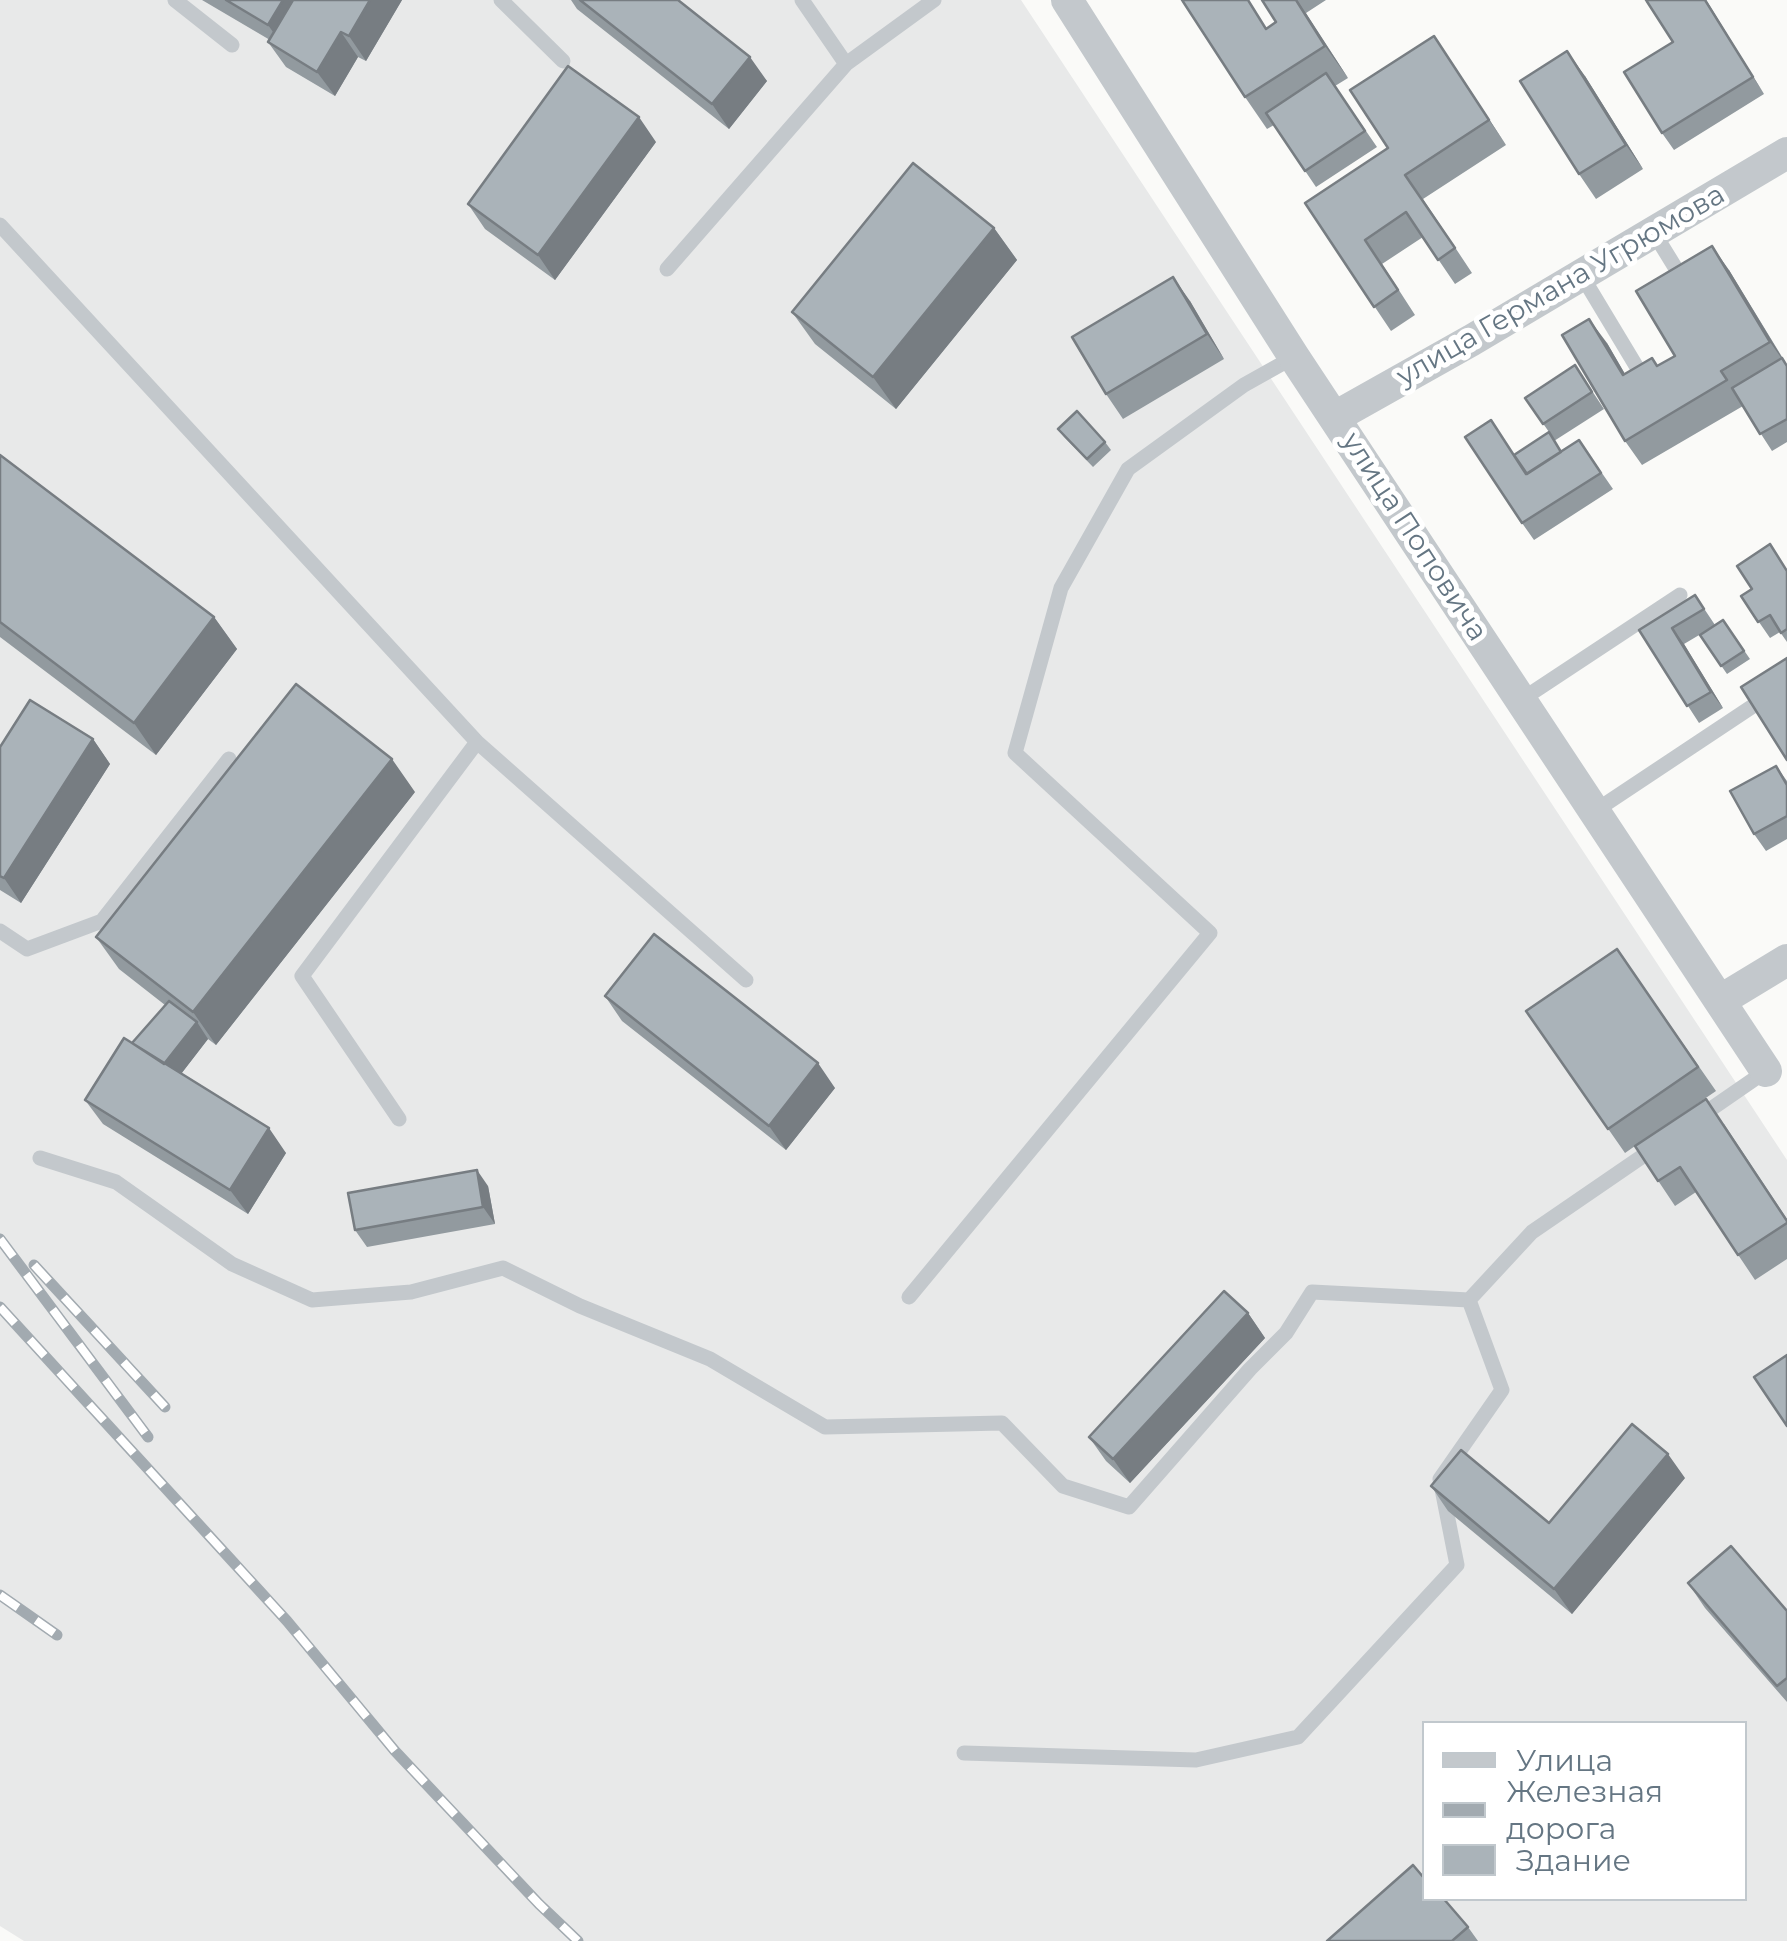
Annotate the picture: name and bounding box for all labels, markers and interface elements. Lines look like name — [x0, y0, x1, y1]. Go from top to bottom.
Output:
street label: улица Германа Угрюмова — [1391, 178, 1731, 394]
street label: улица Поповича — [1334, 426, 1494, 648]
legend — [1422, 1721, 1747, 1901]
text: Улица — [1516, 1742, 1613, 1779]
text: Железная дорога — [1506, 1773, 1663, 1847]
text: Здание — [1516, 1842, 1631, 1879]

